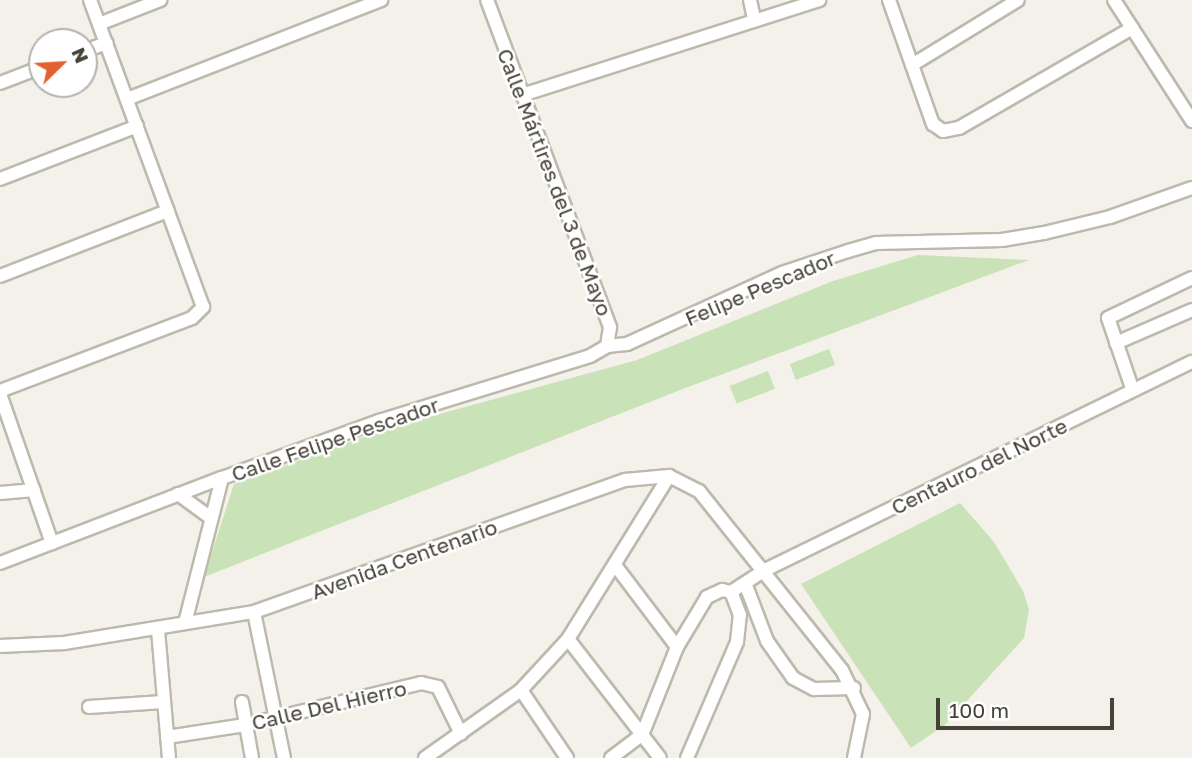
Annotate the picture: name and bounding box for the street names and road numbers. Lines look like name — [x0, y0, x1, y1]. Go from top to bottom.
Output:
street label: Calle Mártires del 3 de Mayo — [492, 45, 618, 319]
street label: Felipe Pescador — [681, 245, 839, 331]
street label: Calle Felipe Pescador — [228, 392, 442, 486]
street label: Centauro del Norte — [887, 412, 1071, 520]
street label: Avenida Centenario — [308, 514, 500, 604]
street label: Calle Del Hierro — [249, 675, 409, 735]

